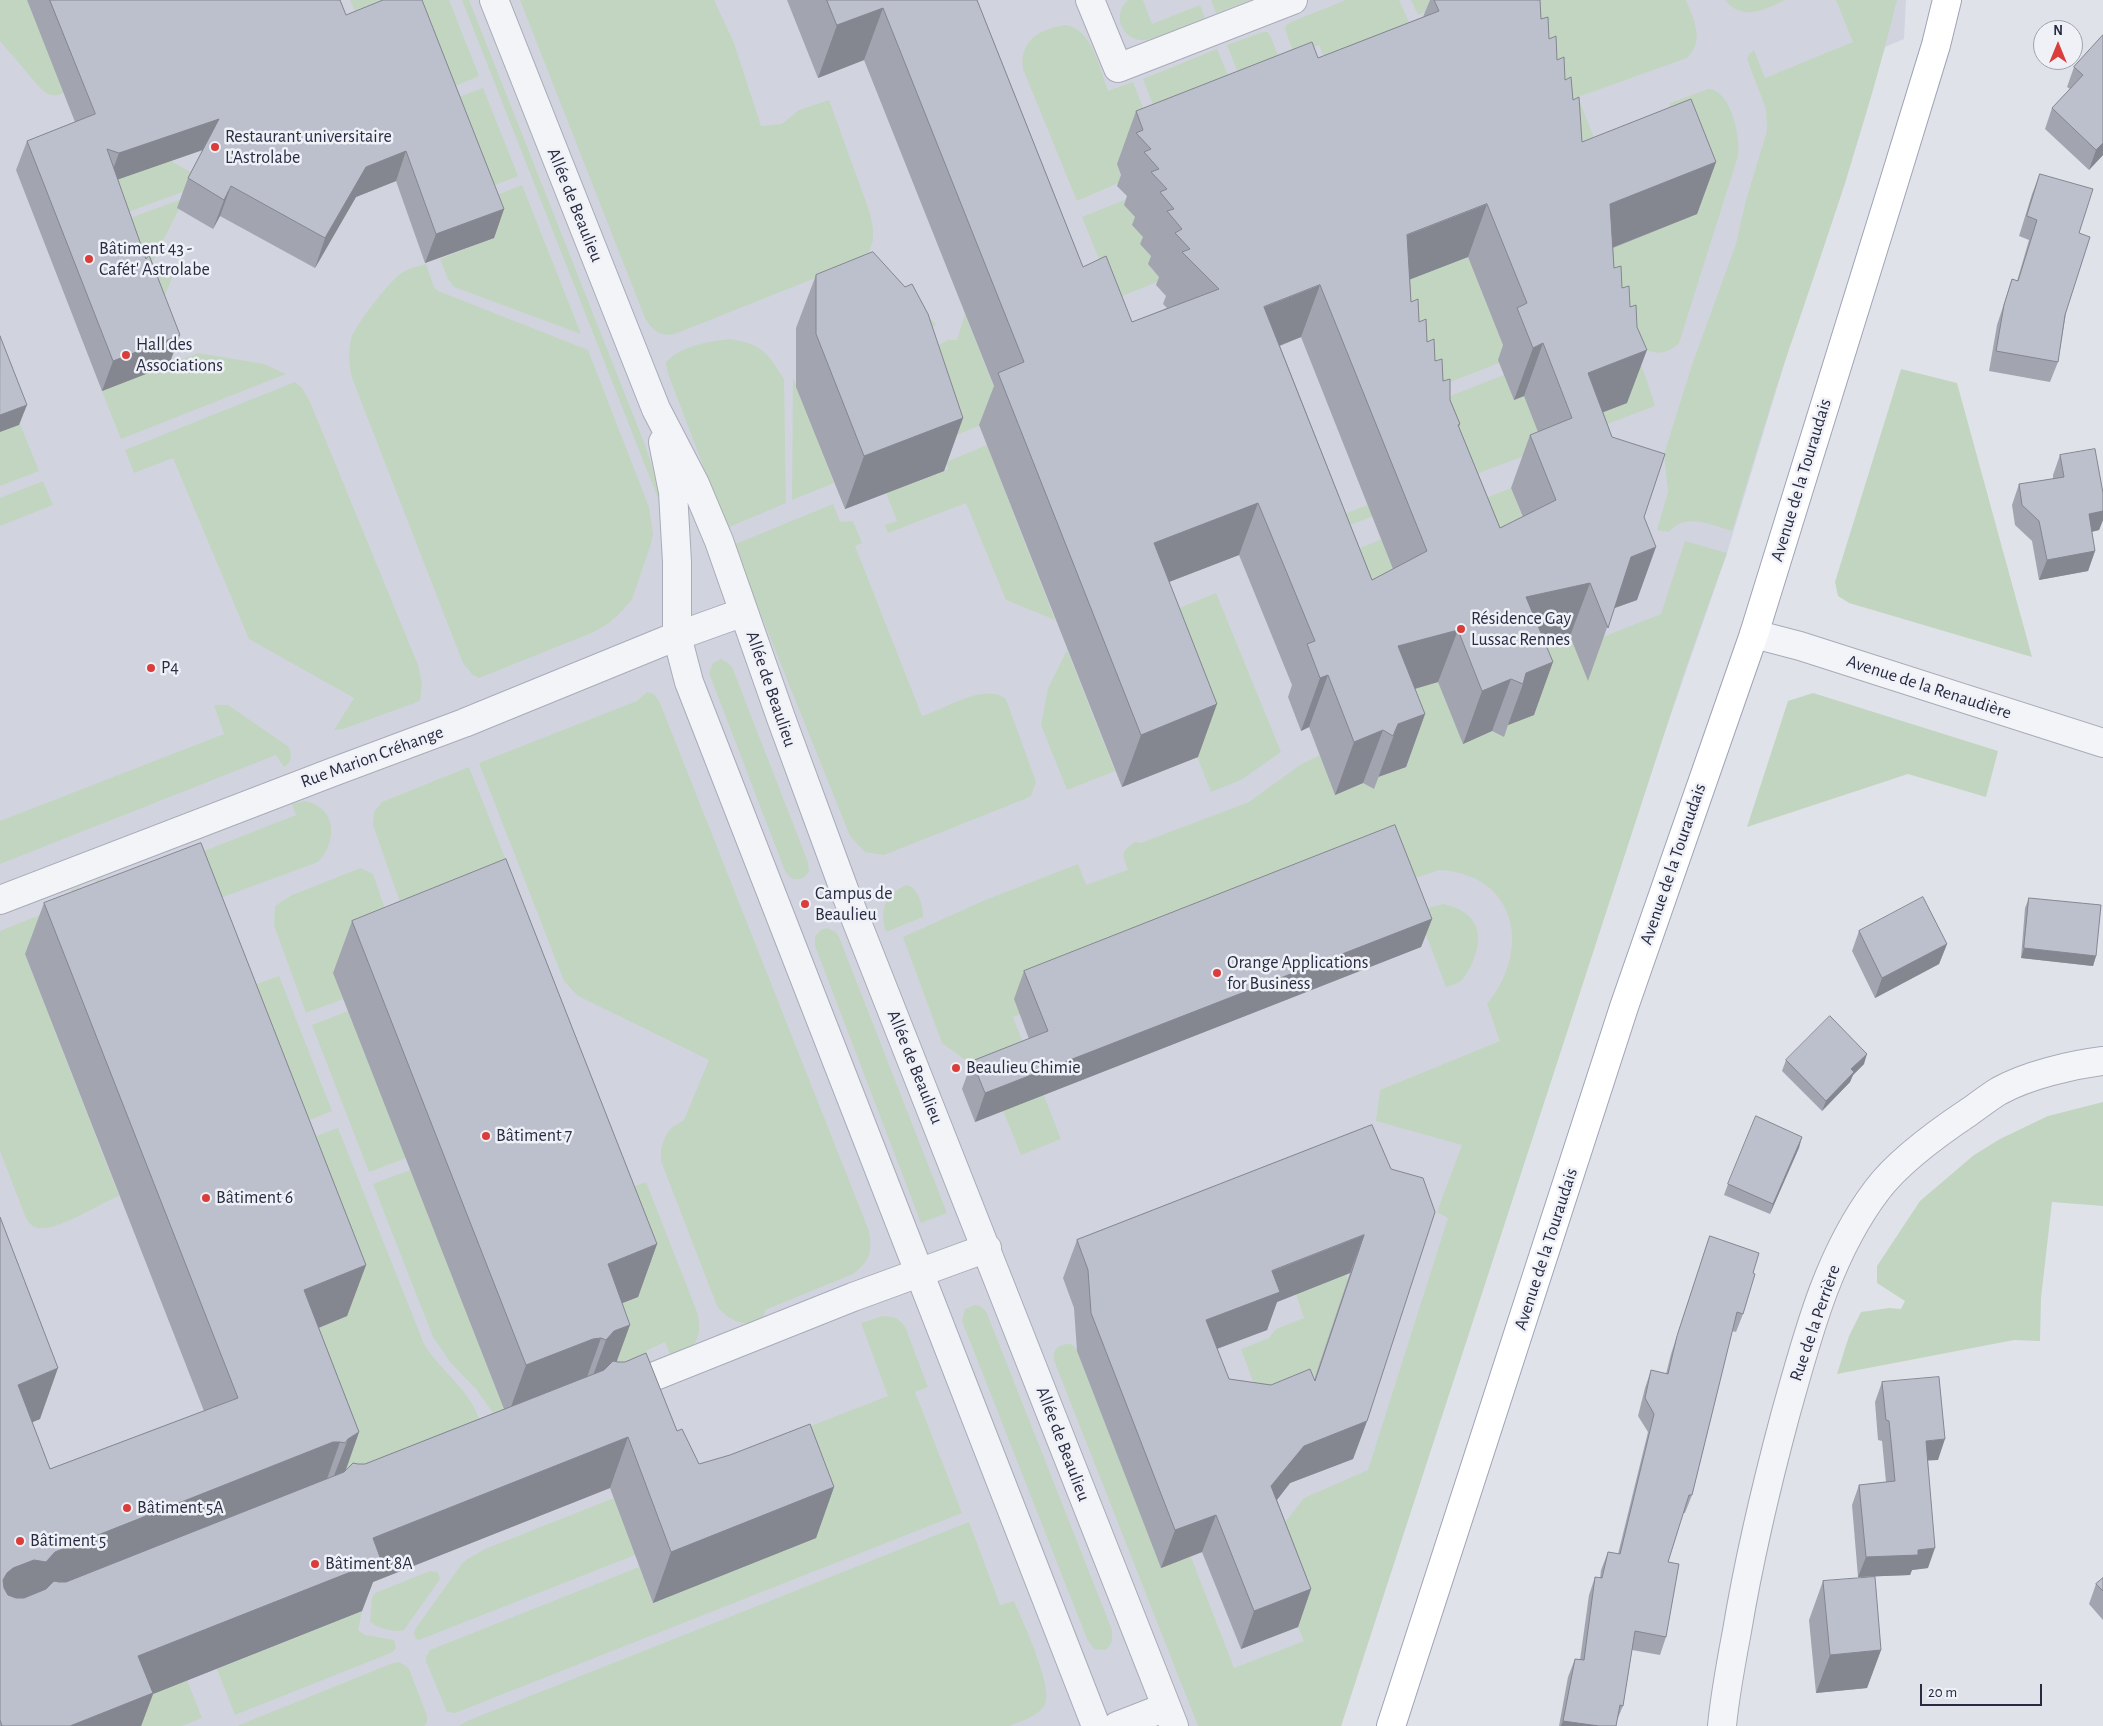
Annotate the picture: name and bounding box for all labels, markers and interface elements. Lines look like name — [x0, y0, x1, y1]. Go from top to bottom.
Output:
north arrow — [2033, 20, 2083, 70]
text: N — [2053, 24, 2063, 38]
place label: Restaurant universitaire L'Astrolabe — [225, 126, 392, 168]
marker: Restaurant universitaire L'Astrolabe — [209, 141, 221, 153]
street label: Allée de Beaulieu — [542, 145, 608, 265]
place label: Bâtiment 43 - Cafét' Astrolabe — [99, 238, 210, 280]
marker: Bâtiment 43 - Cafét' Astrolabe — [83, 253, 95, 265]
place label: Hall des Associations — [136, 334, 223, 376]
marker: Hall des Associations — [120, 349, 132, 361]
street label: Avenue de la Touraudais — [1766, 396, 1836, 564]
place label: Résidence Gay Lussac Rennes — [1471, 608, 1571, 650]
marker: Résidence Gay Lussac Rennes — [1455, 623, 1467, 635]
street label: Allée de Beaulieu — [741, 628, 801, 750]
street label: Avenue de la Renaudière — [1844, 650, 2014, 724]
place label: P4 — [161, 657, 179, 679]
marker: P4 — [145, 662, 157, 674]
street label: Rue Marion Créhange — [298, 721, 446, 793]
street label: Avenue de la Touraudais — [1635, 781, 1711, 947]
place label: Campus de Beaulieu — [815, 883, 892, 926]
marker: Campus de Beaulieu — [799, 898, 811, 910]
place label: Orange Applications for Business — [1227, 952, 1368, 994]
marker: Orange Applications for Business — [1211, 967, 1223, 979]
street label: Allée de Beaulieu — [882, 1007, 948, 1127]
place label: Beaulieu Chimie — [966, 1057, 1081, 1079]
marker: Beaulieu Chimie — [950, 1062, 962, 1074]
place label: Bâtiment 7 — [496, 1125, 572, 1147]
marker: Bâtiment 7 — [480, 1130, 492, 1142]
street label: Avenue de la Touraudais — [1510, 1165, 1582, 1333]
place label: Bâtiment 6 — [216, 1187, 293, 1209]
marker: Bâtiment 6 — [200, 1192, 212, 1204]
street label: Rue de la Perrière — [1785, 1262, 1845, 1384]
street label: Allée de Beaulieu — [1031, 1384, 1095, 1504]
place label: Bâtiment 5A — [137, 1497, 224, 1519]
marker: Bâtiment 5A — [121, 1502, 133, 1514]
place label: Bâtiment 5 — [30, 1530, 106, 1552]
marker: Bâtiment 5 — [14, 1535, 26, 1547]
place label: Bâtiment 8A — [325, 1553, 413, 1575]
marker: Bâtiment 8A — [309, 1558, 321, 1570]
scale bar — [1923, 1674, 2046, 1706]
text: 20 m — [1928, 1685, 1957, 1700]

